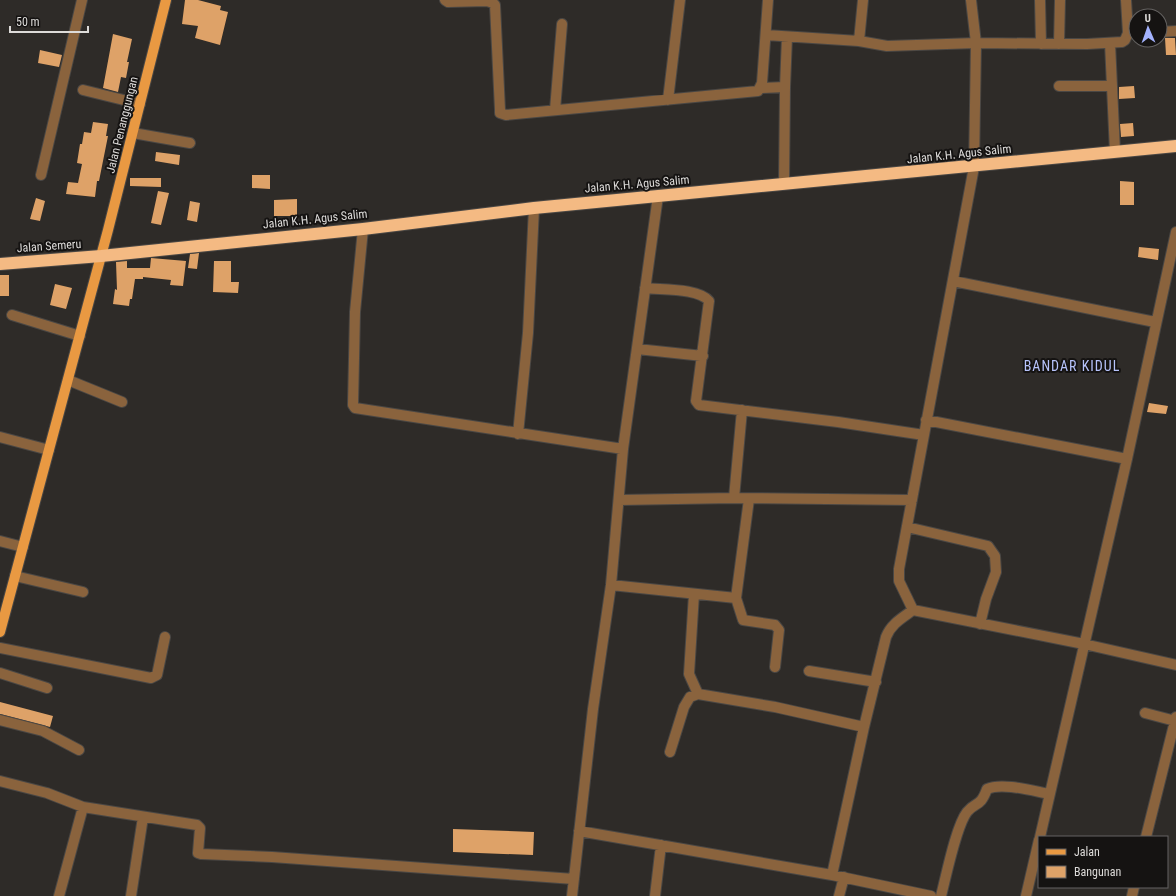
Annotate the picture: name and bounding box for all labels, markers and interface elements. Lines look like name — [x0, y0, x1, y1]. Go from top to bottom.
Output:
scale bar — [10, 8, 88, 34]
north arrow — [1128, 8, 1168, 48]
text: U — [1144, 12, 1151, 25]
text: 50 m — [16, 15, 40, 29]
street label: Jalan Penanggungan — [103, 75, 141, 175]
street label: Jalan K.H. Agus Salim — [906, 142, 1012, 166]
street label: Jalan K.H. Agus Salim — [584, 172, 690, 196]
street label: Jalan K.H. Agus Salim — [262, 207, 368, 231]
street label: Jalan Semeru — [16, 237, 82, 255]
district label: BANDAR KIDUL — [1024, 358, 1120, 374]
legend — [1038, 836, 1168, 888]
text: Jalan — [1074, 845, 1100, 859]
text: Bangunan — [1074, 865, 1121, 879]

